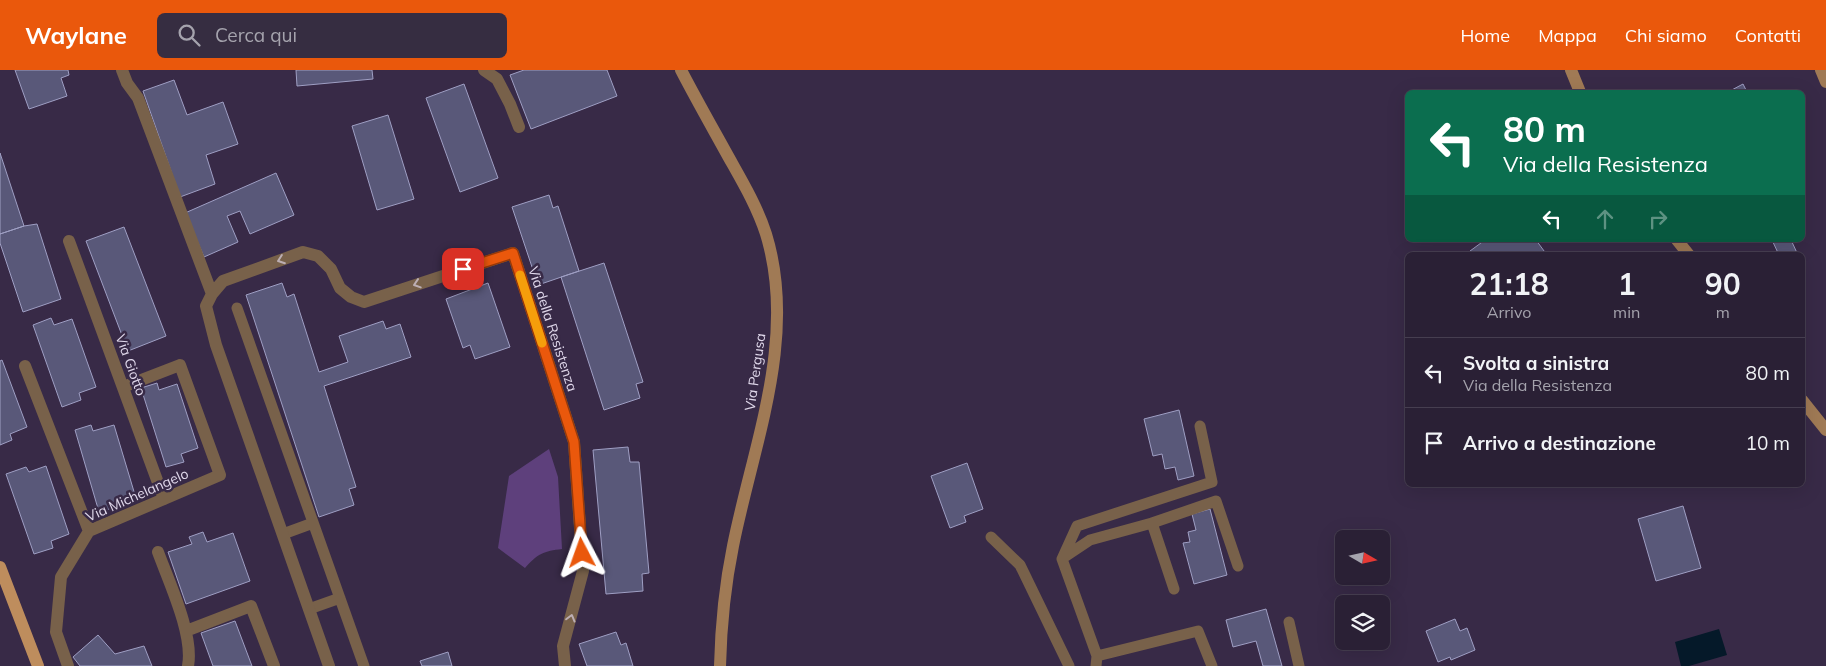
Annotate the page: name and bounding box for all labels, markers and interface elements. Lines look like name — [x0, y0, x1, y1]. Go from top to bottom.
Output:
search box — [157, 13, 507, 58]
text: Waylane — [25, 20, 127, 50]
icon: search — [175, 21, 203, 49]
text: Cerca qui — [215, 23, 297, 47]
text: Home — [1460, 24, 1510, 47]
text: Mappa — [1538, 24, 1597, 47]
text: Chi siamo — [1625, 24, 1707, 47]
text: Contatti — [1735, 24, 1801, 47]
text: 80 m — [1503, 107, 1586, 151]
icon: left — [1420, 110, 1485, 175]
text: Via della Resistenza — [1503, 150, 1708, 178]
icon: left — [1538, 205, 1566, 233]
icon: ahead — [1591, 205, 1619, 233]
icon: right — [1644, 205, 1672, 233]
pin — [442, 248, 484, 290]
one-way arrow — [277, 254, 286, 264]
icon: arrive — [449, 255, 477, 283]
street label: Via della Resistenza — [524, 264, 582, 394]
text: 21:18 — [1469, 265, 1549, 303]
text: 1 — [1618, 265, 1636, 303]
text: 90 — [1705, 265, 1741, 303]
one-way arrow — [414, 278, 422, 288]
text: Arrivo — [1487, 302, 1531, 322]
text: min — [1613, 302, 1640, 322]
text: m — [1716, 302, 1730, 322]
street label: Via Giotto — [112, 332, 150, 398]
street label: Via Pergusa — [741, 332, 769, 412]
text: Svolta a sinistra — [1463, 351, 1609, 375]
icon: left — [1420, 359, 1448, 387]
text: 80 m — [1746, 361, 1790, 385]
text: Via della Resistenza — [1463, 375, 1612, 395]
icon: arrive — [1420, 429, 1448, 457]
text: Arrivo a destinazione — [1463, 431, 1656, 455]
text: 10 m — [1746, 431, 1790, 455]
street label: Via Michelangelo — [83, 464, 191, 526]
position arrow — [555, 526, 607, 578]
north arrow — [1335, 530, 1390, 585]
map controls — [1335, 530, 1390, 650]
button: layers — [1335, 595, 1390, 650]
one-way arrow — [565, 615, 575, 623]

